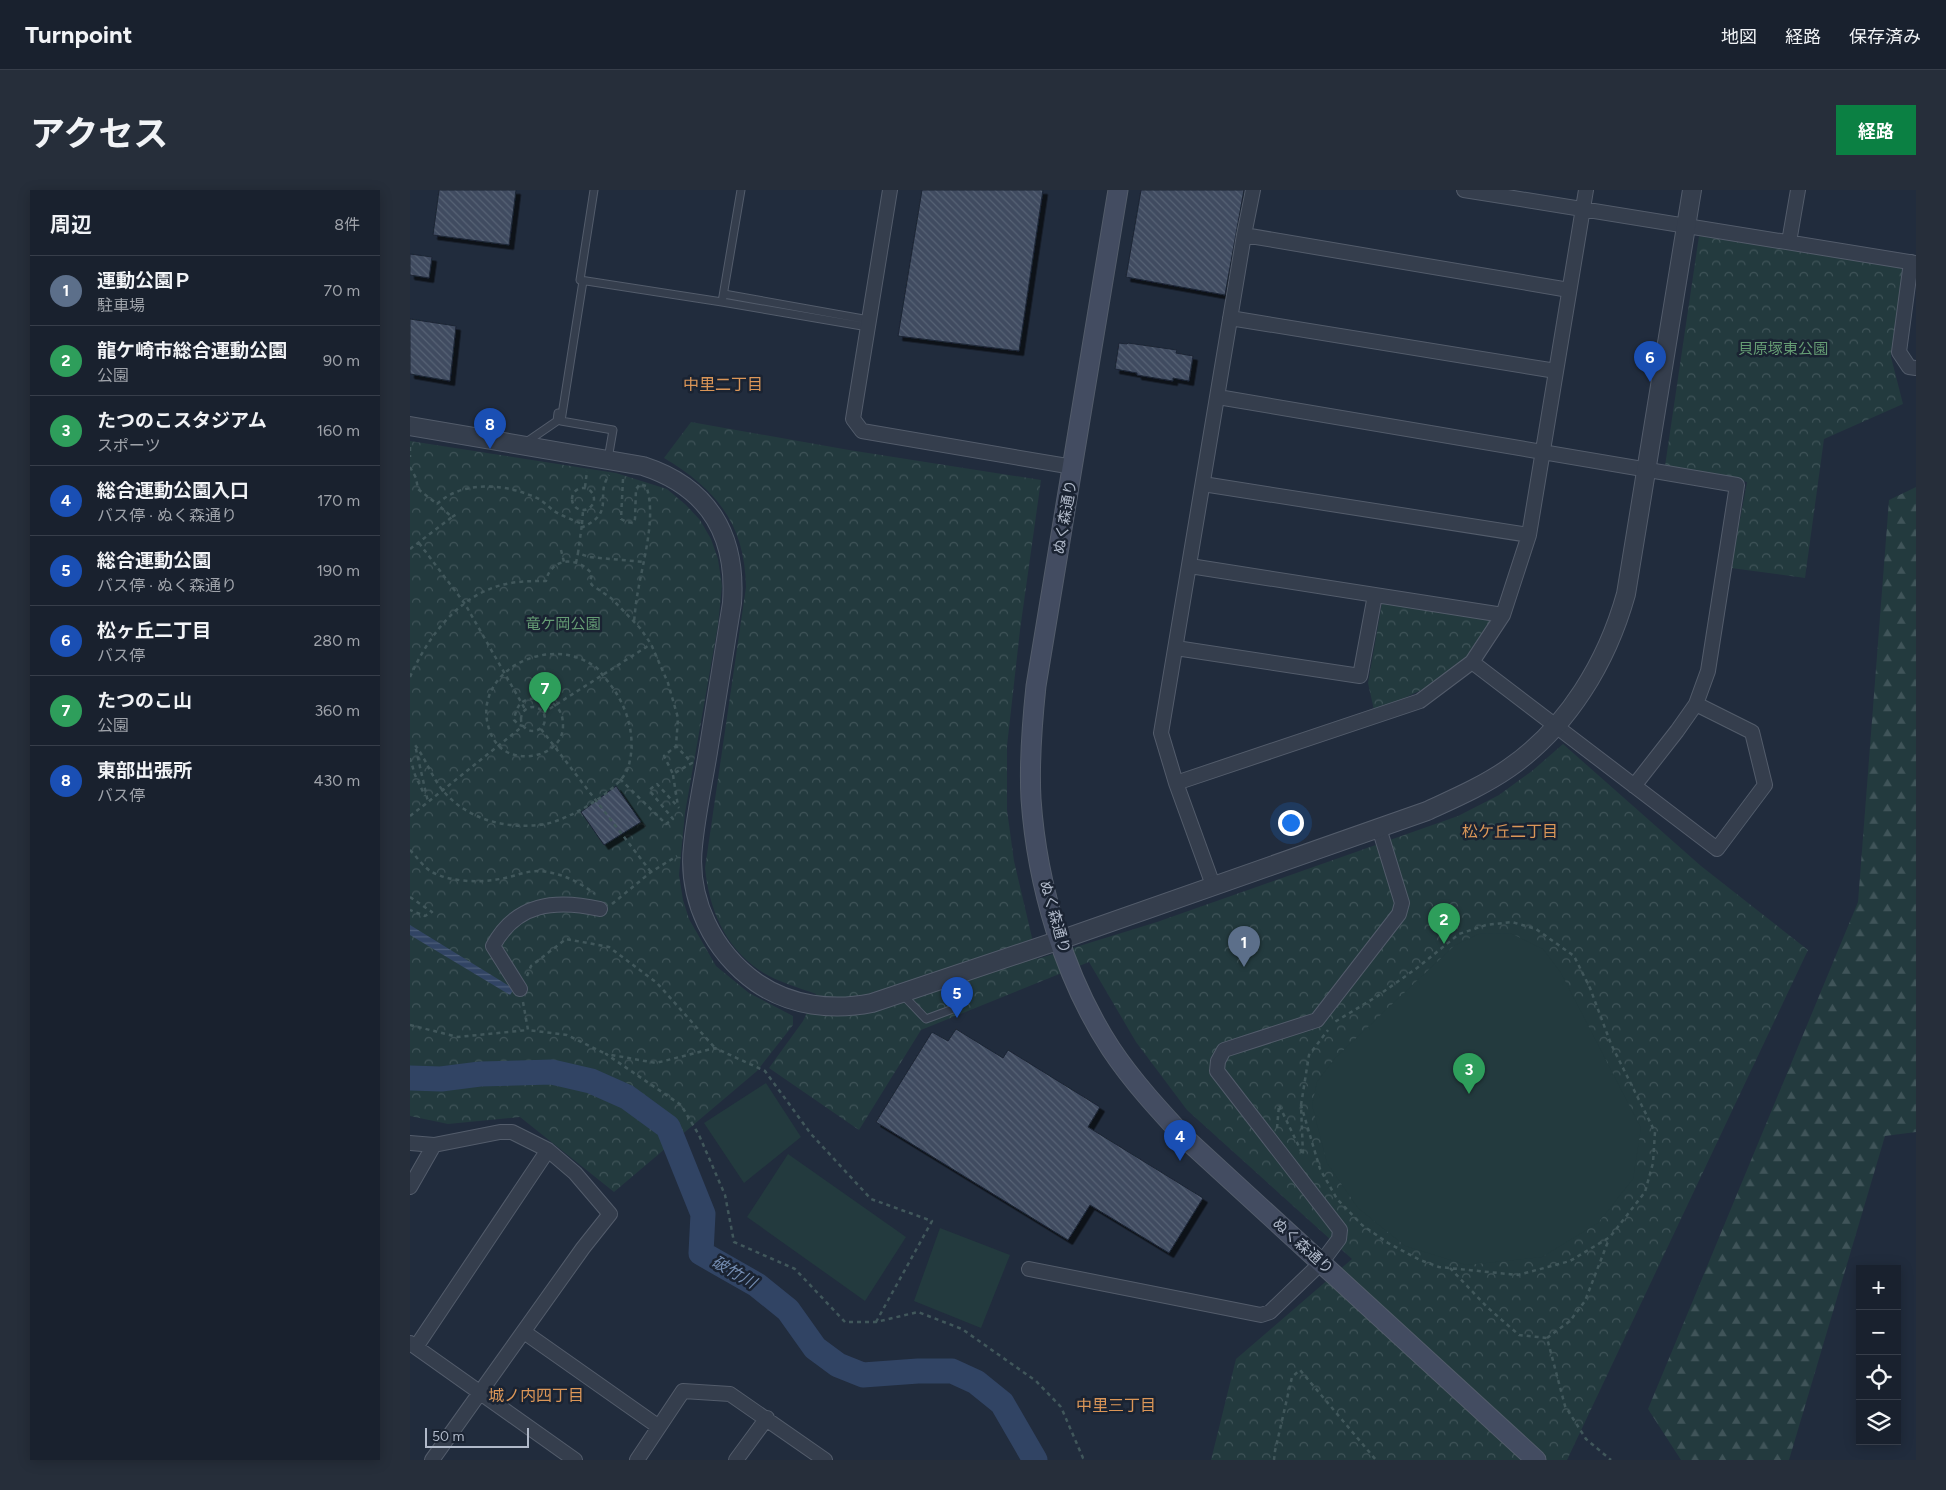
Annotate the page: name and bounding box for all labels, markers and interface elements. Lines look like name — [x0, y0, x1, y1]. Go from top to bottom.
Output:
text: Turnpoint — [25, 20, 132, 49]
text: 地図 — [1721, 26, 1757, 48]
text: 経路 — [1785, 26, 1821, 48]
text: 保存済み — [1849, 26, 1921, 48]
button: 経路 — [1836, 105, 1916, 155]
text: アクセス — [30, 113, 168, 155]
text: 周辺 — [50, 212, 92, 237]
text: 8件 — [334, 215, 360, 234]
text: 運動公園Ｐ — [97, 269, 192, 292]
text: 1 — [63, 281, 69, 300]
text: 70 m — [324, 281, 360, 300]
text: 駐車場 — [97, 296, 145, 315]
text: 龍ケ崎市総合運動公園 — [97, 339, 287, 362]
park label: 貝原塚東公園 — [1738, 340, 1828, 358]
pin: 6 — [1634, 341, 1666, 382]
text: 2 — [61, 351, 71, 370]
text: 90 m — [323, 351, 360, 370]
text: 公園 — [97, 366, 129, 385]
district label: 中里二丁目 — [683, 375, 763, 394]
pin: 8 — [474, 408, 506, 449]
text: たつのこスタジアム — [97, 409, 267, 432]
text: 3 — [62, 421, 70, 440]
text: 160 m — [317, 421, 360, 440]
text: スポーツ — [97, 436, 161, 455]
street label: ぬく森通り — [1050, 478, 1080, 556]
text: 総合運動公園入口 — [97, 479, 249, 502]
text: 4 — [61, 491, 71, 510]
text: 170 m — [317, 491, 360, 510]
text: バス停 · ぬく森通り — [97, 506, 237, 525]
text: 総合運動公園 — [97, 549, 211, 572]
text: 5 — [61, 561, 71, 580]
text: 190 m — [317, 561, 360, 580]
text: バス停 · ぬく森通り — [97, 576, 237, 595]
park label: 竜ケ岡公園 — [525, 615, 601, 633]
text: 松ヶ丘二丁目 — [97, 619, 211, 642]
text: 6 — [61, 631, 71, 650]
text: 280 m — [313, 631, 360, 650]
text: バス停 — [97, 646, 145, 665]
pin: 7 — [529, 672, 561, 713]
text: たつのこ山 — [97, 689, 192, 712]
text: 7 — [62, 701, 70, 720]
text: 360 m — [314, 701, 360, 720]
text: 公園 — [97, 716, 129, 735]
text: 東部出張所 — [97, 759, 192, 782]
text: 8 — [61, 771, 71, 790]
text: 430 m — [314, 771, 360, 790]
text: バス停 — [97, 786, 145, 805]
your location — [1278, 810, 1304, 836]
district label: 松ケ丘二丁目 — [1462, 822, 1558, 841]
street label: ぬく森通り — [1036, 878, 1074, 956]
pin: 2 — [1428, 903, 1460, 944]
pin: 1 — [1228, 926, 1260, 967]
pin: 5 — [941, 977, 973, 1018]
pin: 3 — [1453, 1053, 1485, 1094]
pin: 4 — [1164, 1120, 1196, 1161]
street label: ぬく森通り — [1269, 1214, 1337, 1278]
water label: 破竹川 — [708, 1252, 761, 1293]
map controls — [1856, 1265, 1901, 1445]
button: + — [1856, 1265, 1901, 1310]
button: − — [1856, 1310, 1901, 1355]
button: locate — [1856, 1355, 1901, 1400]
district label: 城ノ内四丁目 — [488, 1386, 584, 1405]
district label: 中里三丁目 — [1076, 1396, 1156, 1415]
button: layers — [1856, 1400, 1901, 1445]
scale bar — [425, 1425, 529, 1448]
text: 50 m — [432, 1428, 464, 1445]

